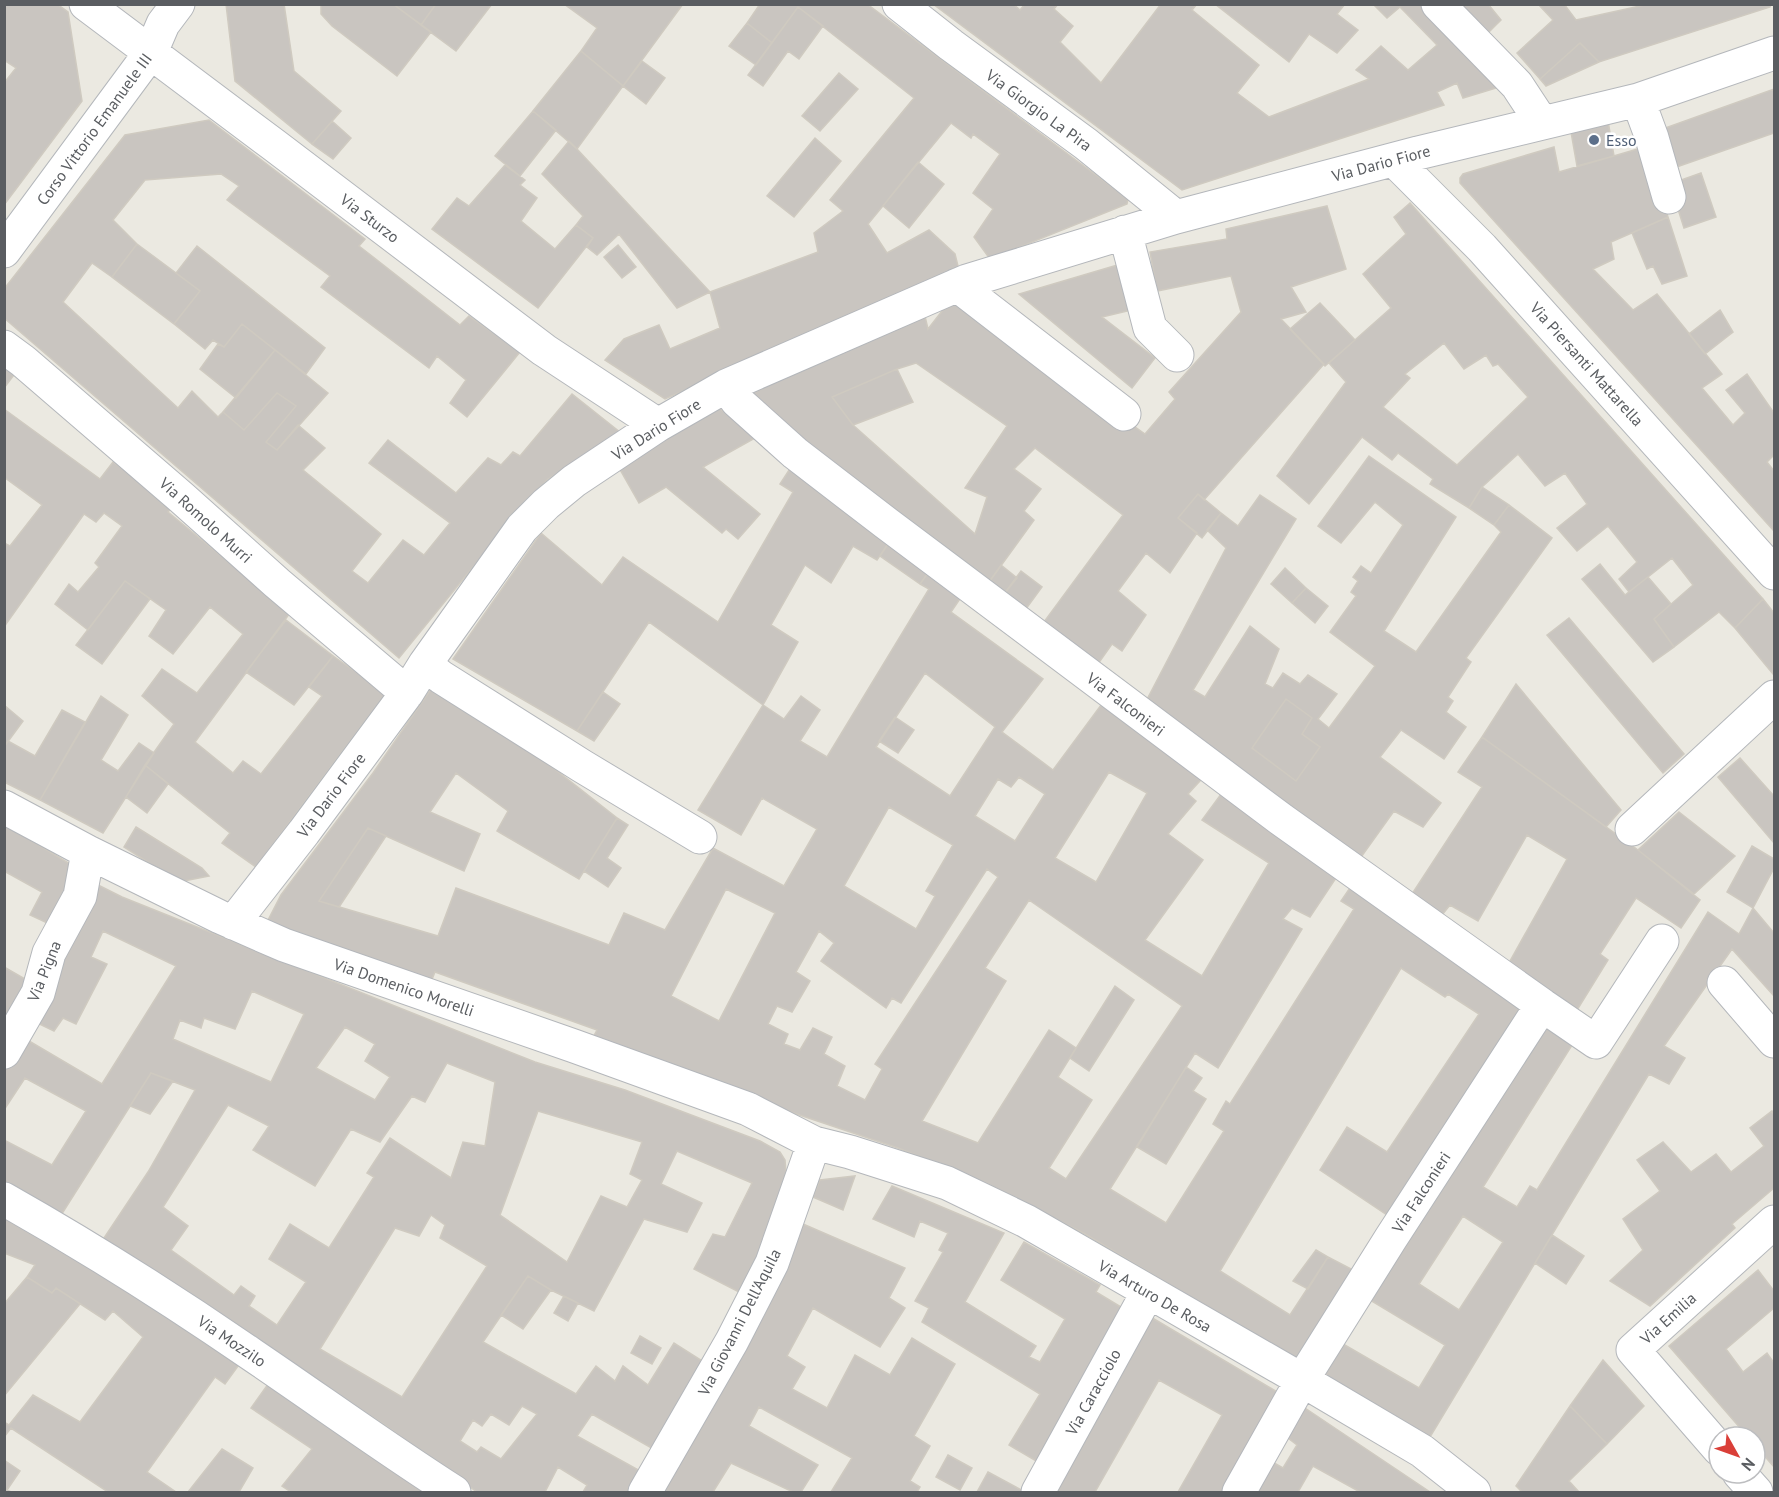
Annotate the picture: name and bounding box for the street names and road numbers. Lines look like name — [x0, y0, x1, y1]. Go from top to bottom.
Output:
street label: Corso Vittorio Emanuele III — [32, 49, 156, 209]
street label: Via Giorgio La Pira — [981, 64, 1096, 155]
street label: Via Dario Fiore — [1329, 140, 1432, 186]
street label: Via Sturzo — [336, 189, 404, 247]
street label: Via Piersanti Mattarella — [1525, 297, 1648, 430]
street label: Via Dario Fiore — [607, 394, 704, 465]
street label: Via Romolo Murri — [155, 472, 257, 567]
street label: Via Falconieri — [1082, 667, 1169, 740]
street label: Via Dario Fiore — [292, 749, 369, 842]
street label: Via Pigna — [22, 938, 65, 1005]
street label: Via Domenico Morelli — [330, 953, 477, 1020]
street label: Via Falconieri — [1387, 1148, 1455, 1237]
street label: Via Giovanni Dell'Aquila — [693, 1245, 785, 1400]
street label: Via Arturo De Rosa — [1094, 1255, 1215, 1337]
street label: Via Emilia — [1635, 1288, 1700, 1349]
street label: Via Mozzilo — [193, 1310, 270, 1371]
street label: Via Caracciolo — [1061, 1345, 1125, 1440]

